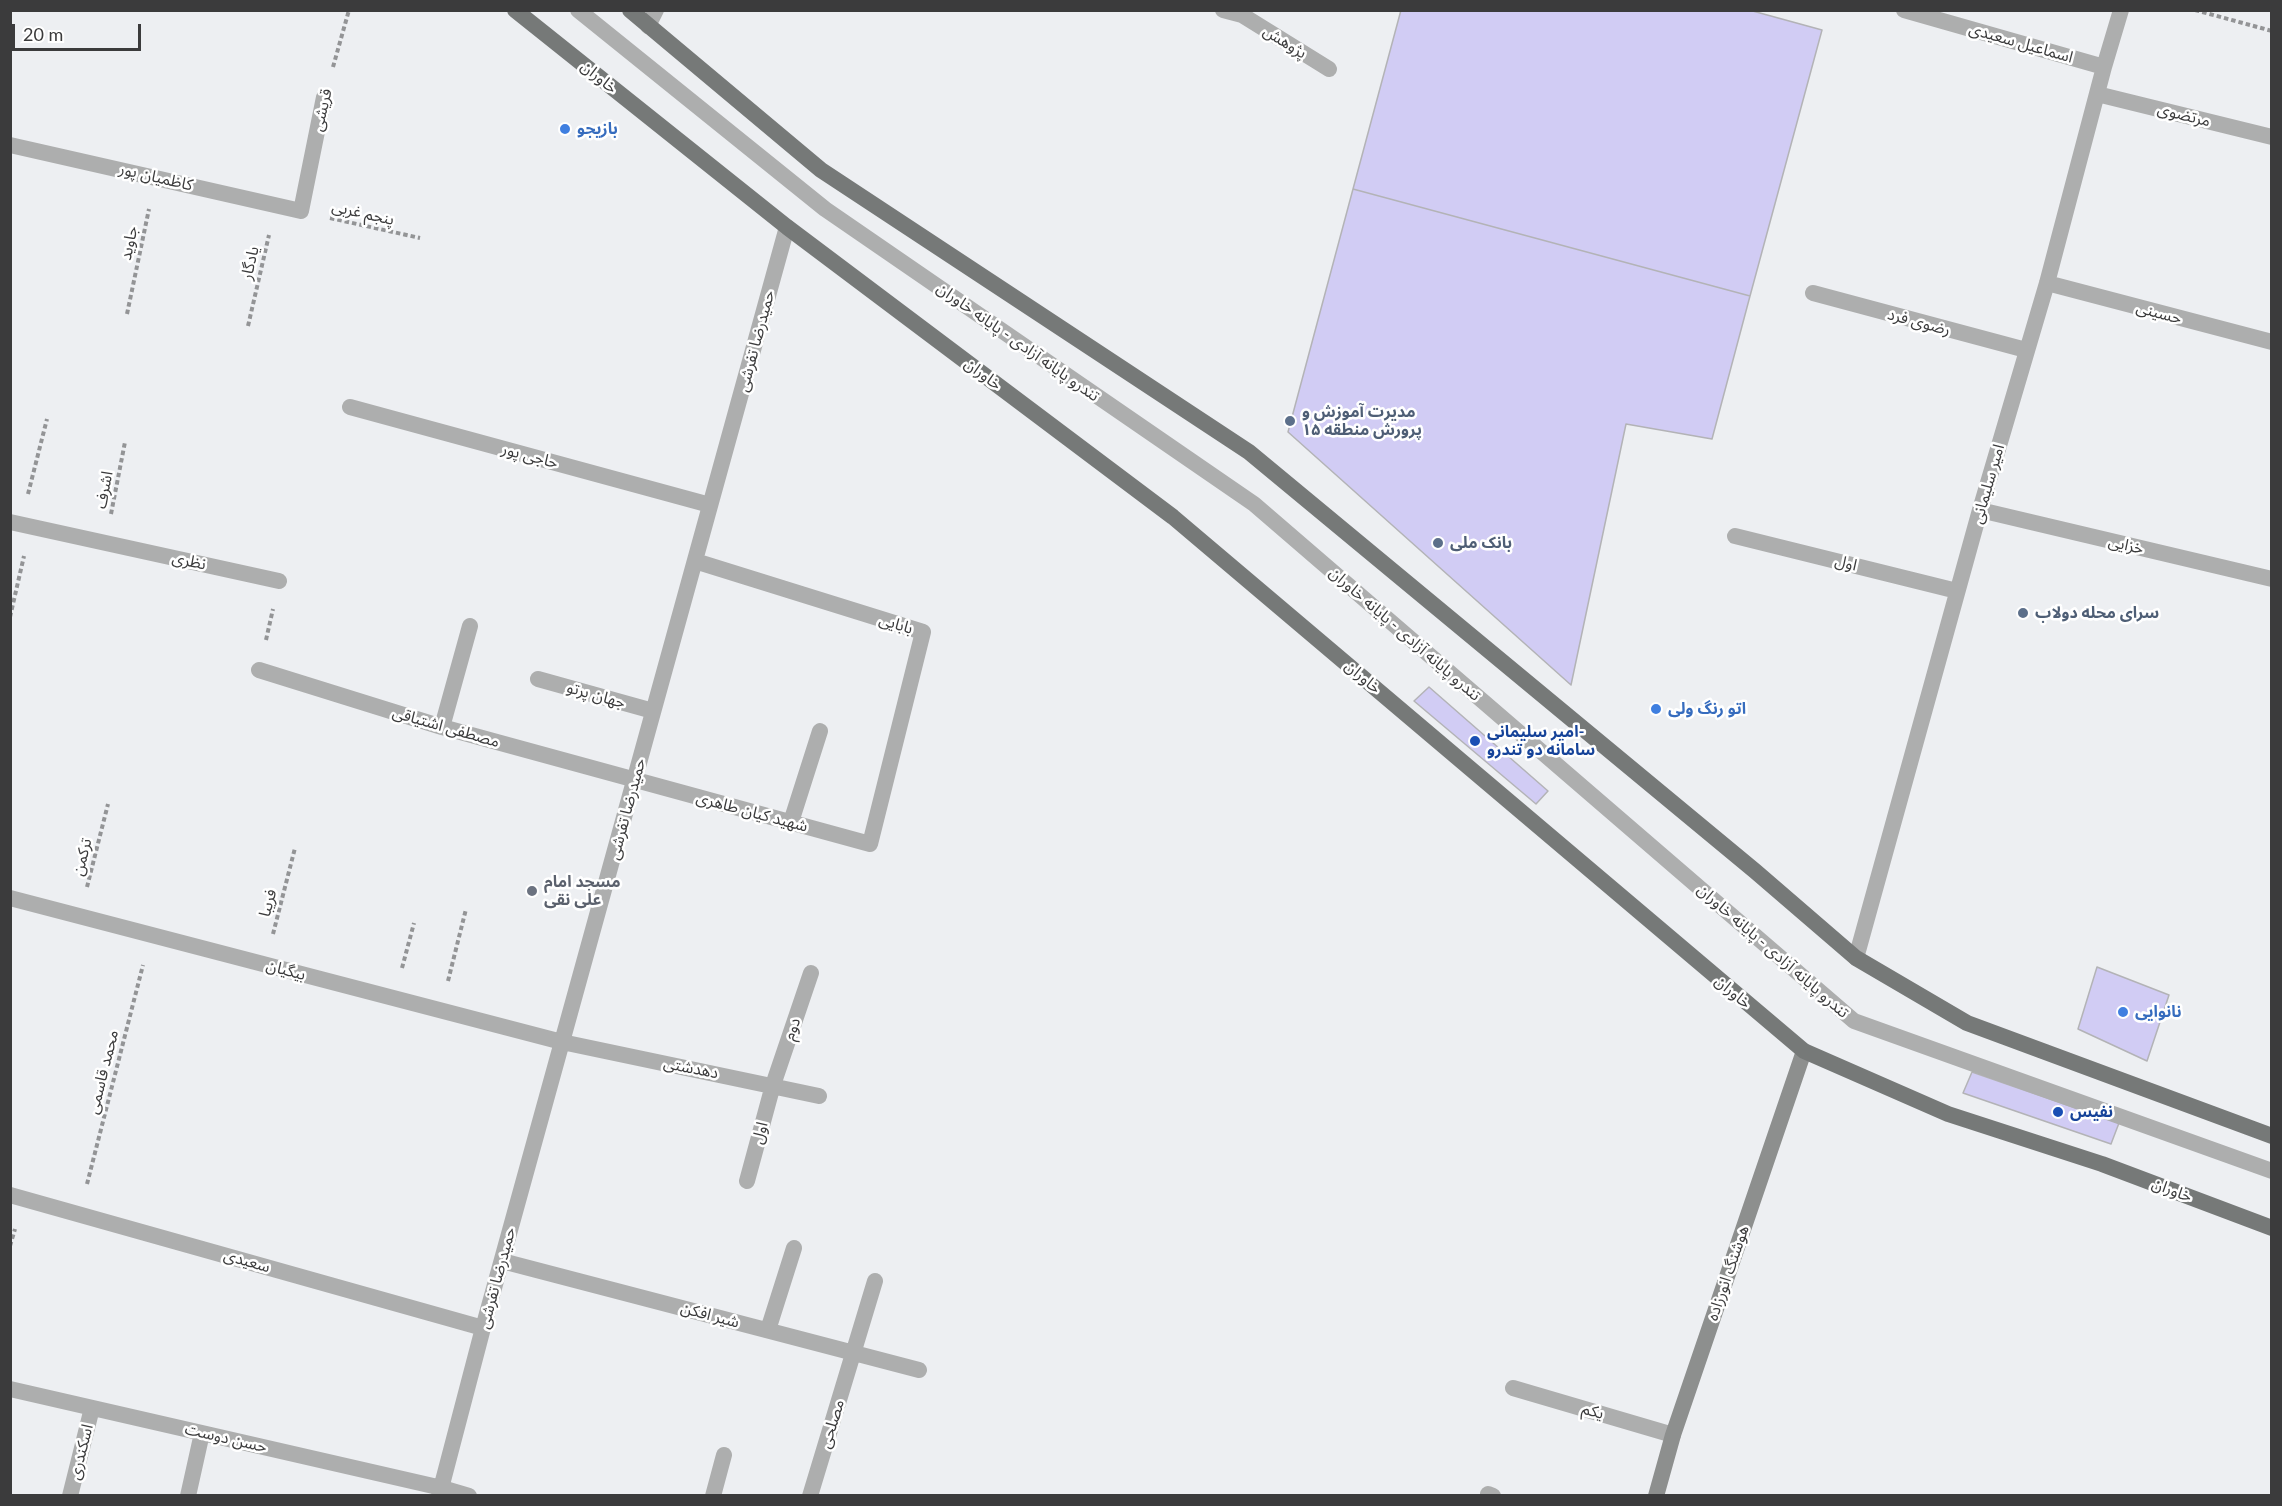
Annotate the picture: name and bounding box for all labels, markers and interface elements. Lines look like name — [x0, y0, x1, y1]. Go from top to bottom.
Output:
scale bar — [15, 12, 144, 50]
street label: اسماعیل سعیدی — [1967, 19, 2075, 67]
street label: پژوهش — [1260, 21, 1310, 63]
text: 20 m — [23, 23, 63, 45]
street label: خاوران — [577, 56, 621, 98]
street label: قریشی — [308, 87, 336, 133]
street label: مرتضوی — [2156, 99, 2212, 131]
place label: بازیجو — [577, 119, 618, 139]
marker: بازیجو — [558, 122, 572, 136]
street label: کاظمیان پور — [117, 159, 195, 195]
street label: پنجم غربی — [330, 196, 396, 230]
street label: جاوید — [116, 224, 142, 262]
street label: یادگار — [237, 244, 263, 282]
street label: تندرو پایانه آزادی - پایانه خاوران — [933, 278, 1103, 406]
street label: حمیدرضا تفرشی — [733, 288, 779, 394]
street label: حسینی — [2134, 298, 2184, 328]
street label: رضوی فرد — [1885, 304, 1953, 340]
street label: خاوران — [961, 354, 1005, 394]
place label: مدیرت آموزش و پرورش منطقه ۱۵ — [1302, 402, 1422, 440]
marker: مدیرت آموزش و پرورش منطقه ۱۵ — [1283, 414, 1297, 428]
street label: حاجی پور — [500, 439, 560, 473]
street label: امیر سلیمانی — [1967, 442, 2009, 526]
street label: اشرف — [91, 470, 117, 510]
street label: خزایی — [2106, 532, 2146, 558]
place label: بانک ملی — [1450, 533, 1512, 553]
marker: بانک ملی — [1431, 536, 1445, 550]
street label: نظری — [170, 548, 208, 574]
street label: اول — [1833, 551, 1859, 575]
street label: تندرو پایانه آزادی - پایانه خاوران — [1325, 563, 1485, 705]
place label: سرای محله دولاب — [2035, 603, 2159, 623]
marker: سرای محله دولاب — [2016, 606, 2030, 620]
street label: بابایی — [877, 610, 915, 638]
street label: خاوران — [1341, 656, 1385, 698]
street label: جهان پرتو — [564, 677, 628, 713]
place label: اتو رنگ ولی — [1668, 699, 1746, 719]
marker: اتو رنگ ولی — [1649, 702, 1663, 716]
street label: مصطفی اشتیاقی — [390, 703, 502, 751]
place label: امیر سلیمانی- سامانه دو تندرو — [1487, 722, 1595, 760]
marker: امیر سلیمانی- سامانه دو تندرو — [1468, 734, 1482, 748]
street label: حمیدرضا تفرشی — [604, 756, 650, 862]
street label: شهید کیان طاهری — [694, 788, 810, 836]
street label: ترکمن — [68, 836, 96, 878]
place label: مسجد امام علی نقی — [544, 872, 621, 910]
street label: تندرو پایانه آزادی - پایانه خاوران — [1693, 880, 1853, 1022]
marker: مسجد امام علی نقی — [525, 884, 539, 898]
street label: فریبا — [255, 887, 281, 919]
street label: بیگیان — [264, 956, 308, 984]
street label: خاوران — [1711, 971, 1755, 1013]
place label: نانوایی — [2135, 1002, 2182, 1022]
marker: نانوایی — [2116, 1005, 2130, 1019]
street label: دوم — [779, 1015, 805, 1043]
street label: محمد قاسمی — [83, 1028, 123, 1116]
street label: دهدشتی — [662, 1053, 720, 1083]
place label: نفیس — [2070, 1102, 2113, 1122]
marker: نفیس — [2051, 1105, 2065, 1119]
street label: اول — [748, 1120, 772, 1146]
street label: خاوران — [2149, 1174, 2195, 1206]
street label: هوشنگ انورزاده — [1703, 1223, 1753, 1323]
street label: حمیدرضا تفرشی — [474, 1225, 520, 1331]
street label: سعیدی — [222, 1245, 272, 1277]
street label: شیر افکن — [679, 1298, 741, 1332]
street label: مصلحی — [815, 1397, 849, 1451]
street label: یکم — [1580, 1399, 1606, 1423]
street label: حسن دوست — [183, 1419, 269, 1457]
street label: اسکندری — [65, 1422, 97, 1482]

